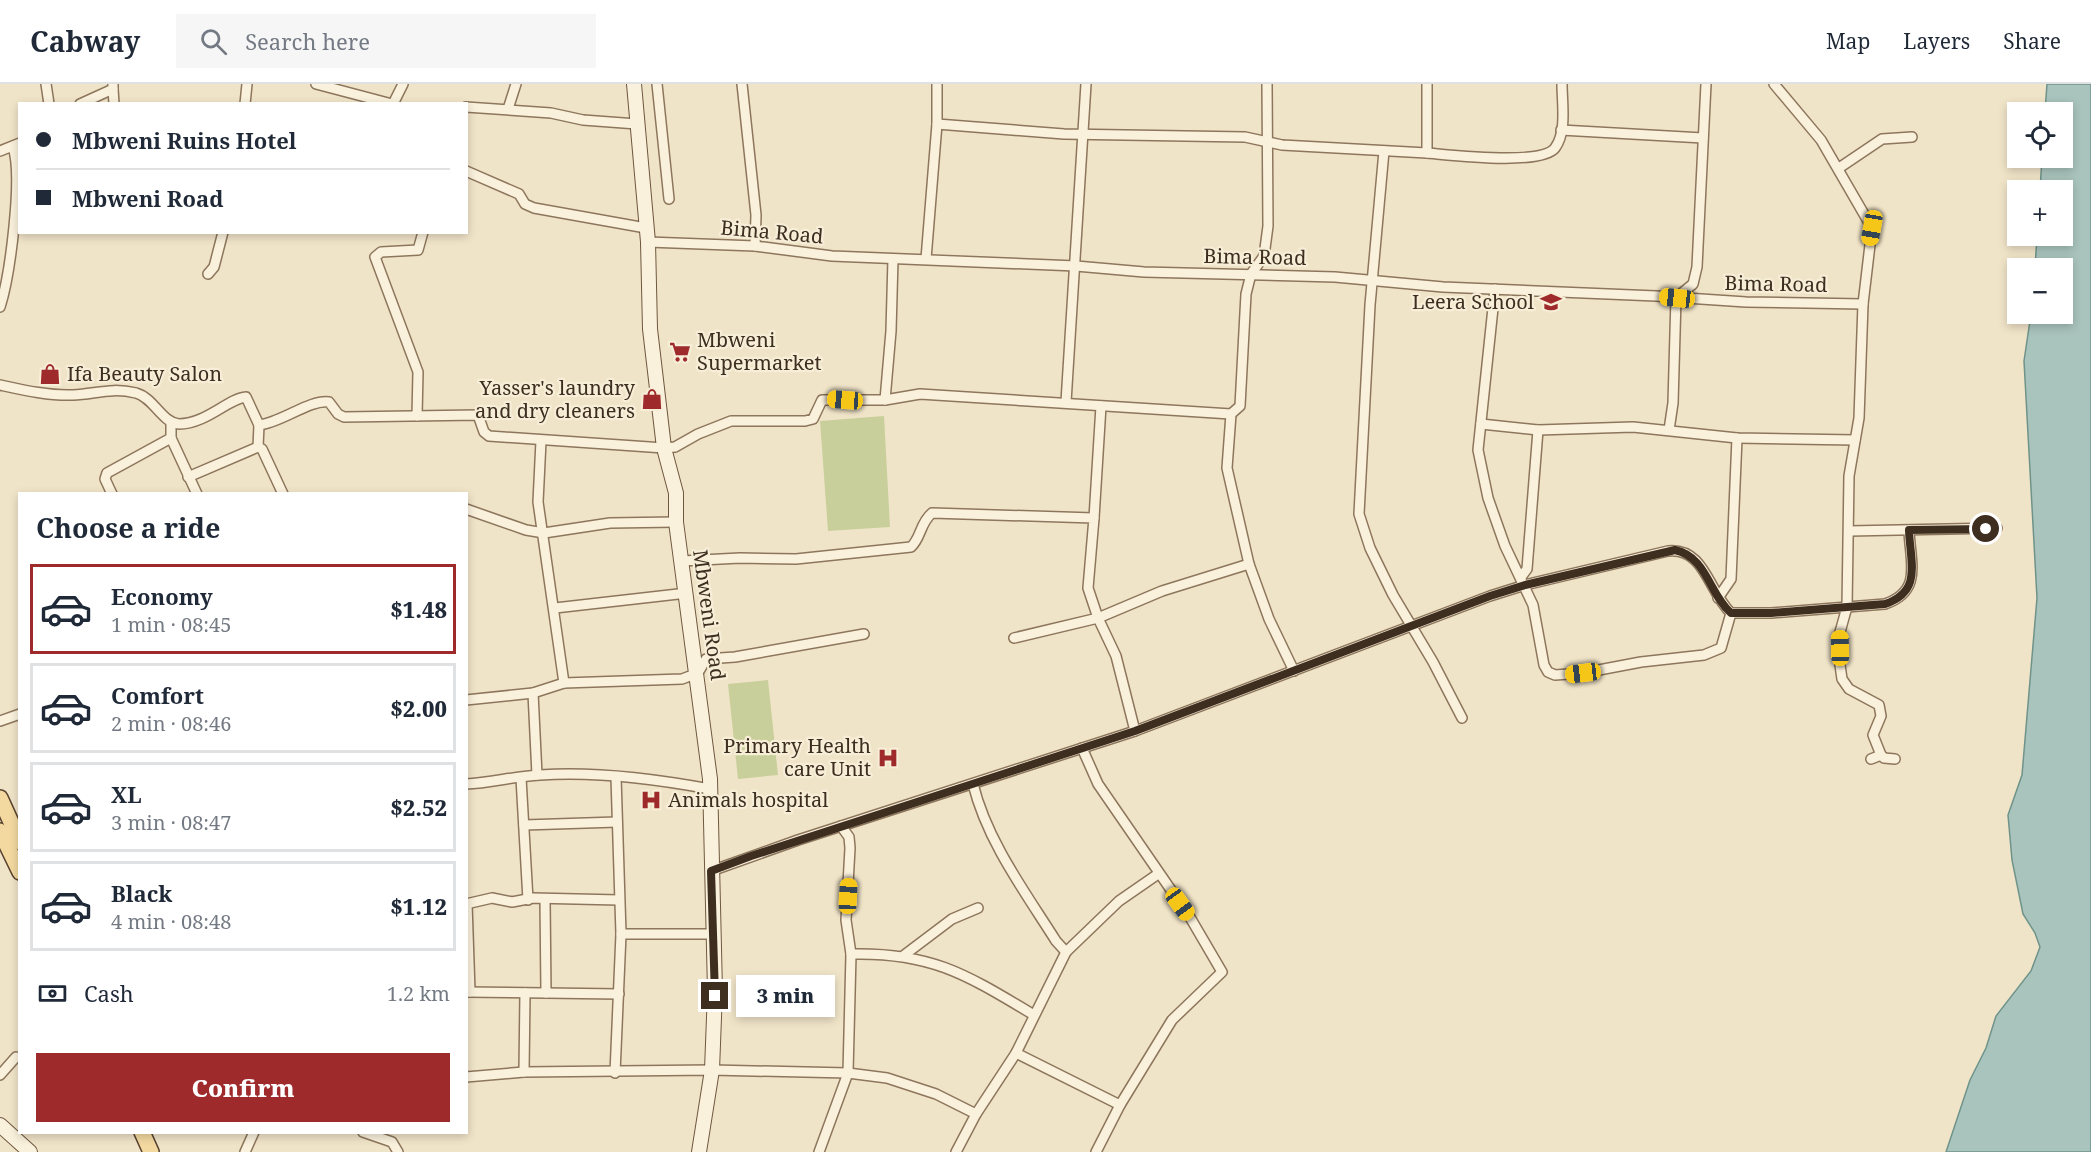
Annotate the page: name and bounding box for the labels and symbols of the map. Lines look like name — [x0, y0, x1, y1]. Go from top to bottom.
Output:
car — [1860, 209, 1884, 247]
street label: Bima Road — [720, 214, 825, 249]
street label: Bima Road — [1203, 242, 1307, 271]
street label: Bima Road — [1724, 269, 1828, 298]
car — [1658, 287, 1696, 309]
place label: Leera School — [1412, 288, 1534, 315]
school or university icon: Leera School — [1539, 290, 1563, 314]
place label: Mbweni Supermarket — [697, 326, 822, 376]
supermarket icon: Mbweni Supermarket — [668, 340, 692, 364]
place label: Ifa Beauty Salon — [67, 360, 222, 387]
shop icon: Ifa Beauty Salon — [38, 362, 62, 386]
place label: Yasser's laundry and dry cleaners — [475, 374, 636, 424]
shop icon: Yasser's laundry and dry cleaners — [640, 387, 664, 411]
car — [826, 390, 864, 410]
route start — [1972, 515, 1999, 542]
street label: Mbweni Road — [687, 548, 732, 682]
car — [1831, 630, 1849, 666]
car — [1564, 662, 1602, 684]
place label: Primary Health care Unit — [723, 732, 871, 782]
hospital icon: Primary Health care Unit — [876, 746, 900, 770]
place label: Animals hospital — [668, 786, 828, 813]
hospital icon: Animals hospital — [639, 788, 663, 812]
car — [838, 878, 858, 914]
car — [1162, 884, 1198, 924]
callout: 3 min — [736, 975, 835, 1017]
route end — [701, 982, 728, 1009]

